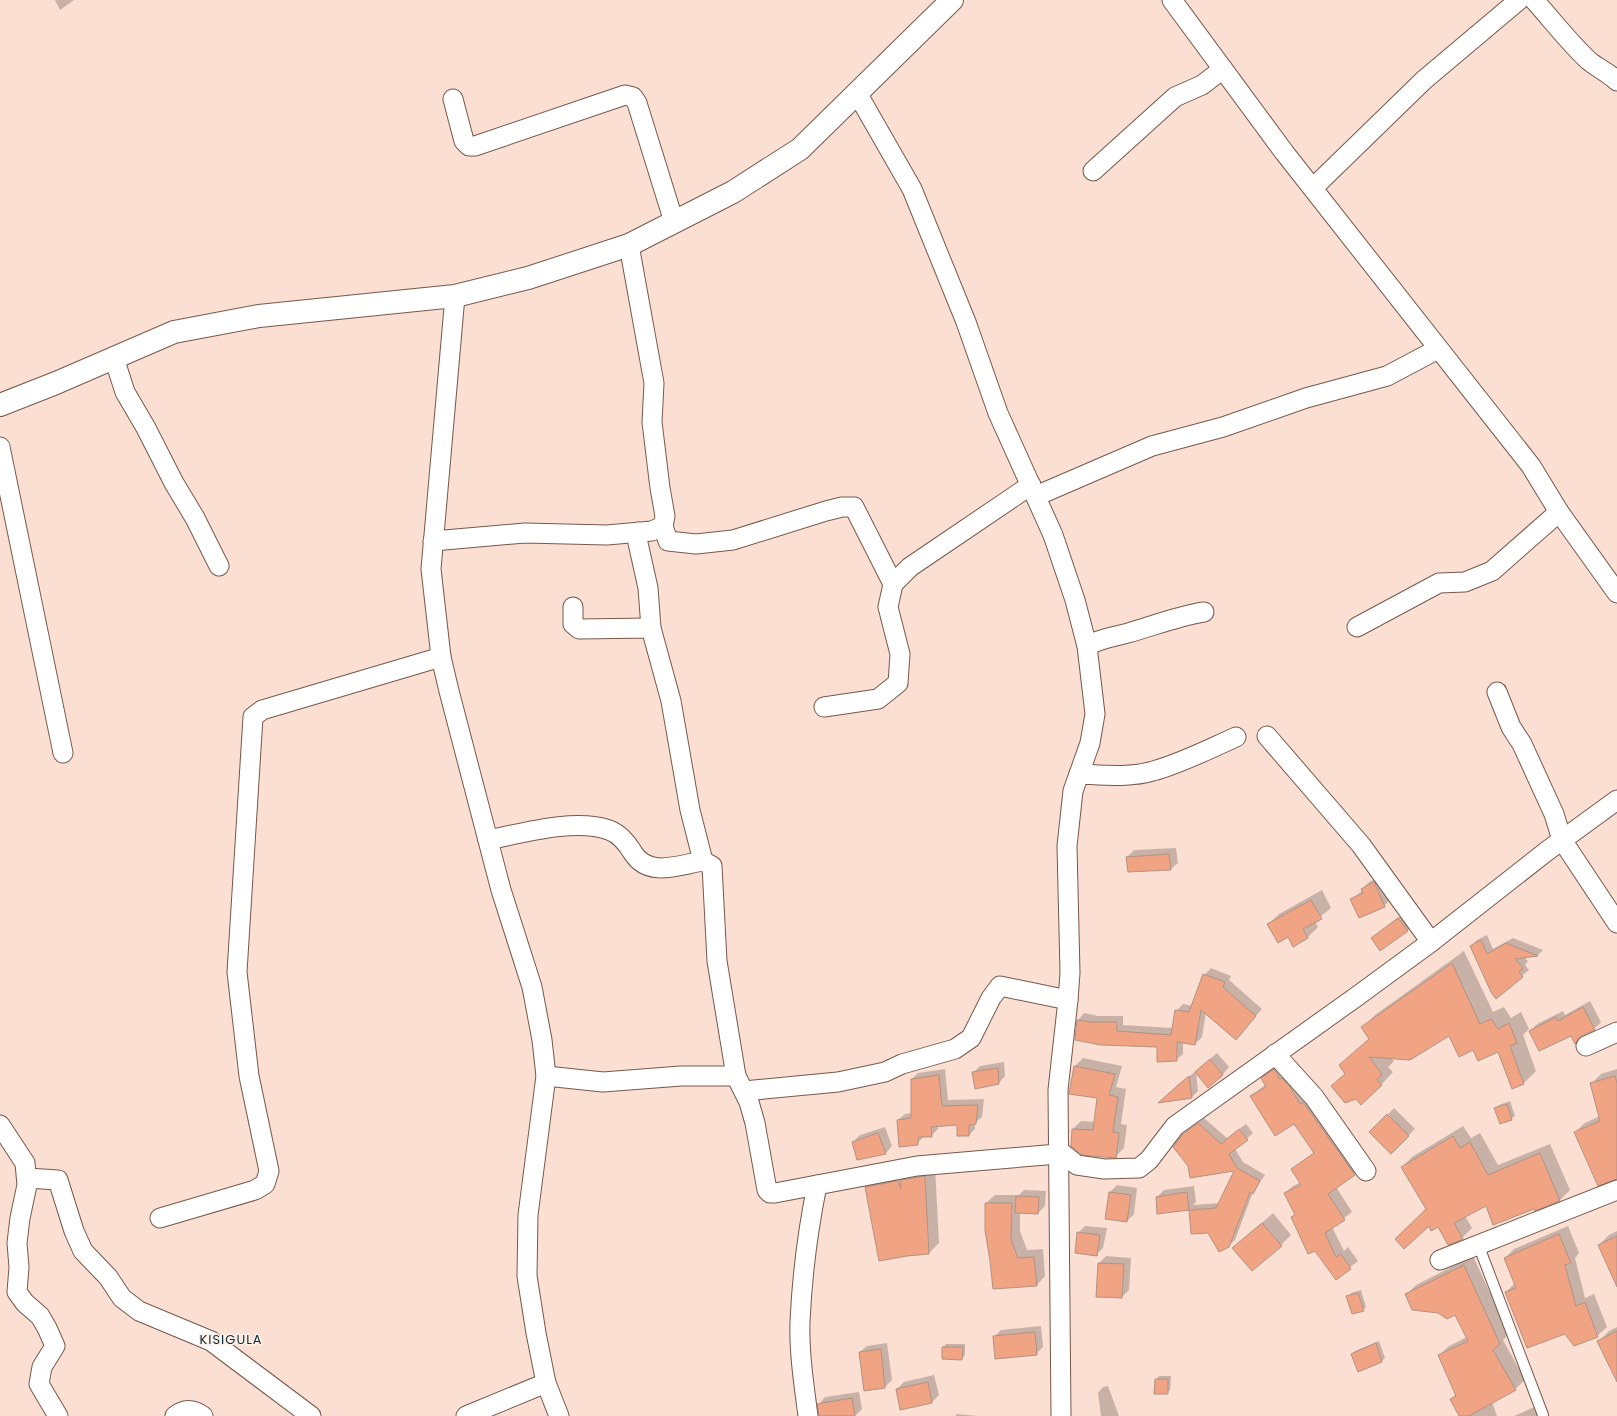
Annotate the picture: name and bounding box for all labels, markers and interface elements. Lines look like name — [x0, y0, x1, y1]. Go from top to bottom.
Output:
district label: KISIGULA — [199, 1330, 263, 1349]

